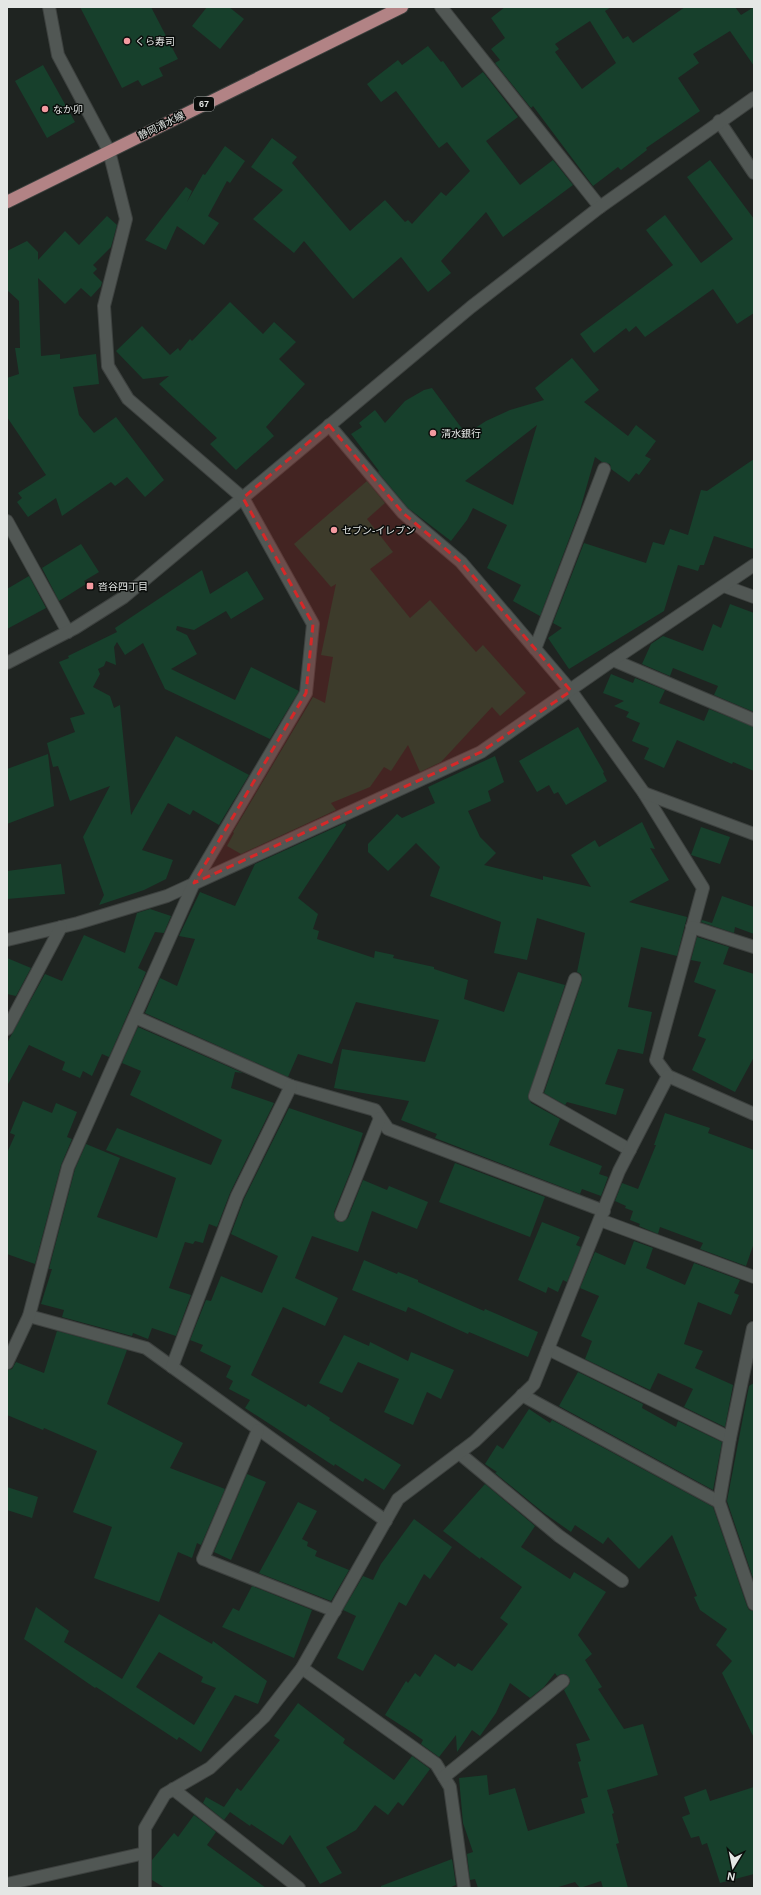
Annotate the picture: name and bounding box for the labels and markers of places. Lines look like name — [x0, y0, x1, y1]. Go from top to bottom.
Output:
marker: くら寿司 — [122, 36, 132, 46]
place label: くら寿司 — [135, 36, 175, 47]
marker: なか卯 — [40, 104, 50, 114]
place label: なか卯 — [53, 104, 83, 115]
marker: 清水銀行 — [428, 428, 438, 438]
place label: 清水銀行 — [441, 428, 481, 439]
marker: セブン-イレブン — [329, 525, 339, 535]
place label: セブン-イレブン — [342, 525, 415, 536]
marker: 沓谷四丁目 — [85, 581, 95, 591]
place label: 沓谷四丁目 — [98, 581, 148, 592]

